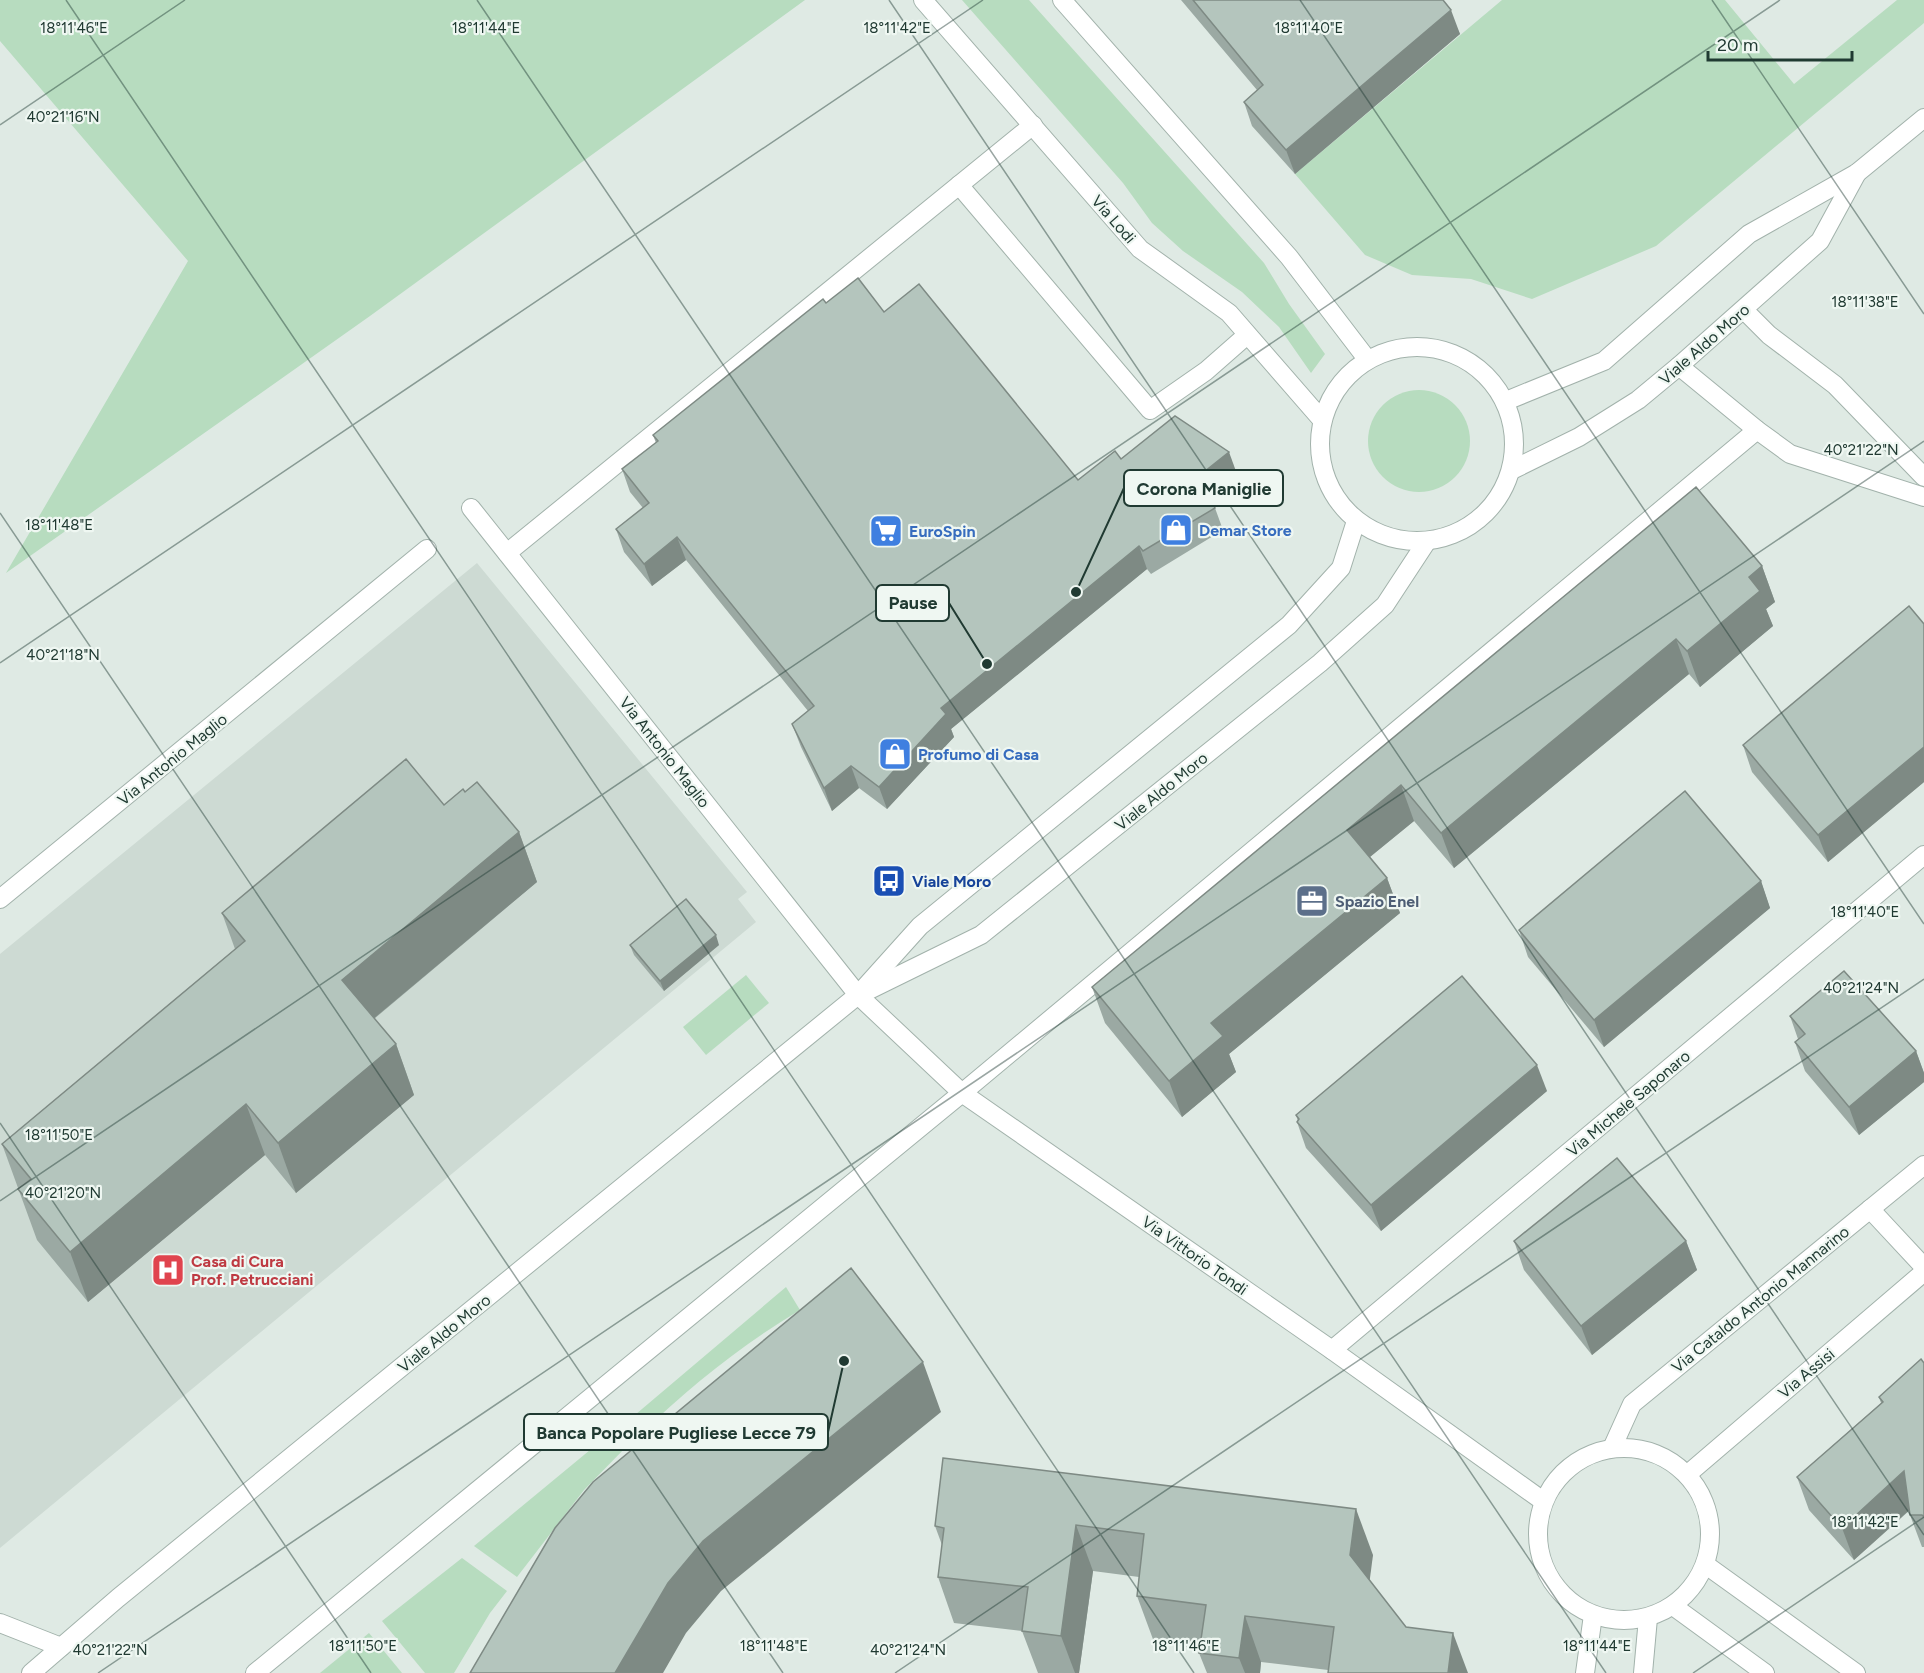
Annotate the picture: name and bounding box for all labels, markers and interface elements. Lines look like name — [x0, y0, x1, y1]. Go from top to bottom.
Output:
text: 18°11'46"E — [40, 19, 108, 37]
text: 18°11'44"E — [452, 19, 520, 37]
text: 18°11'42"E — [863, 19, 931, 37]
text: 18°11'40"E — [1275, 19, 1343, 37]
scale bar — [1708, 24, 1852, 62]
text: 20 m — [1717, 34, 1758, 56]
text: 40°21'16"N — [26, 108, 100, 126]
street label: Via Lodi — [1088, 191, 1140, 247]
text: 18°11'38"E — [1831, 293, 1899, 311]
street label: Viale Aldo Moro — [1655, 300, 1753, 389]
text: 40°21'22"N — [1823, 441, 1899, 459]
callout: Corona Maniglie — [1124, 470, 1283, 506]
text: Corona Maniglie — [1137, 478, 1271, 500]
shop icon: Demar Store — [1158, 512, 1194, 548]
supermarket icon: EuroSpin — [868, 513, 904, 549]
text: 18°11'48"E — [25, 516, 93, 534]
place label: Demar Store — [1199, 521, 1292, 540]
place label: EuroSpin — [909, 522, 975, 541]
callout: Pause — [876, 585, 949, 621]
text: Pause — [889, 592, 937, 614]
text: 40°21'18"N — [26, 646, 100, 664]
street label: Via Antonio Maglio — [615, 693, 714, 812]
street label: Via Antonio Maglio — [114, 709, 231, 809]
shop icon: Profumo di Casa — [877, 736, 913, 772]
place label: Profumo di Casa — [918, 745, 1039, 764]
street label: Viale Aldo Moro — [1111, 748, 1211, 835]
bus stop icon: Viale Moro — [871, 863, 907, 899]
place label: Viale Moro — [912, 872, 991, 891]
office icon: Spazio Enel — [1294, 883, 1330, 919]
place label: Spazio Enel — [1335, 892, 1419, 911]
text: 18°11'40"E — [1831, 903, 1899, 921]
text: 40°21'24"N — [1823, 979, 1899, 997]
street label: Via Michele Saponaro — [1563, 1046, 1694, 1161]
text: 18°11'50"E — [25, 1126, 93, 1144]
text: 40°21'20"N — [25, 1184, 101, 1202]
street label: Via Vittorio Tondi — [1138, 1212, 1251, 1299]
street label: Via Cataldo Antonio Mannarino — [1668, 1222, 1853, 1377]
hospital icon: Casa di Cura Prof. Petrucciani — [150, 1252, 186, 1288]
place label: Casa di Cura Prof. Petrucciani — [191, 1252, 313, 1289]
street label: Viale Aldo Moro — [394, 1290, 494, 1377]
street label: Via Assisi — [1774, 1344, 1838, 1402]
callout: Banca Popolare Pugliese Lecce 79 — [524, 1414, 828, 1450]
text: Banca Popolare Pugliese Lecce 79 — [536, 1422, 816, 1444]
text: 18°11'42"E — [1831, 1513, 1899, 1531]
text: 18°11'50"E — [329, 1637, 397, 1655]
text: 18°11'48"E — [740, 1637, 808, 1655]
text: 18°11'46"E — [1152, 1637, 1220, 1655]
text: 18°11'44"E — [1563, 1637, 1631, 1655]
text: 40°21'22"N — [72, 1641, 148, 1659]
text: 40°21'24"N — [870, 1641, 946, 1659]

